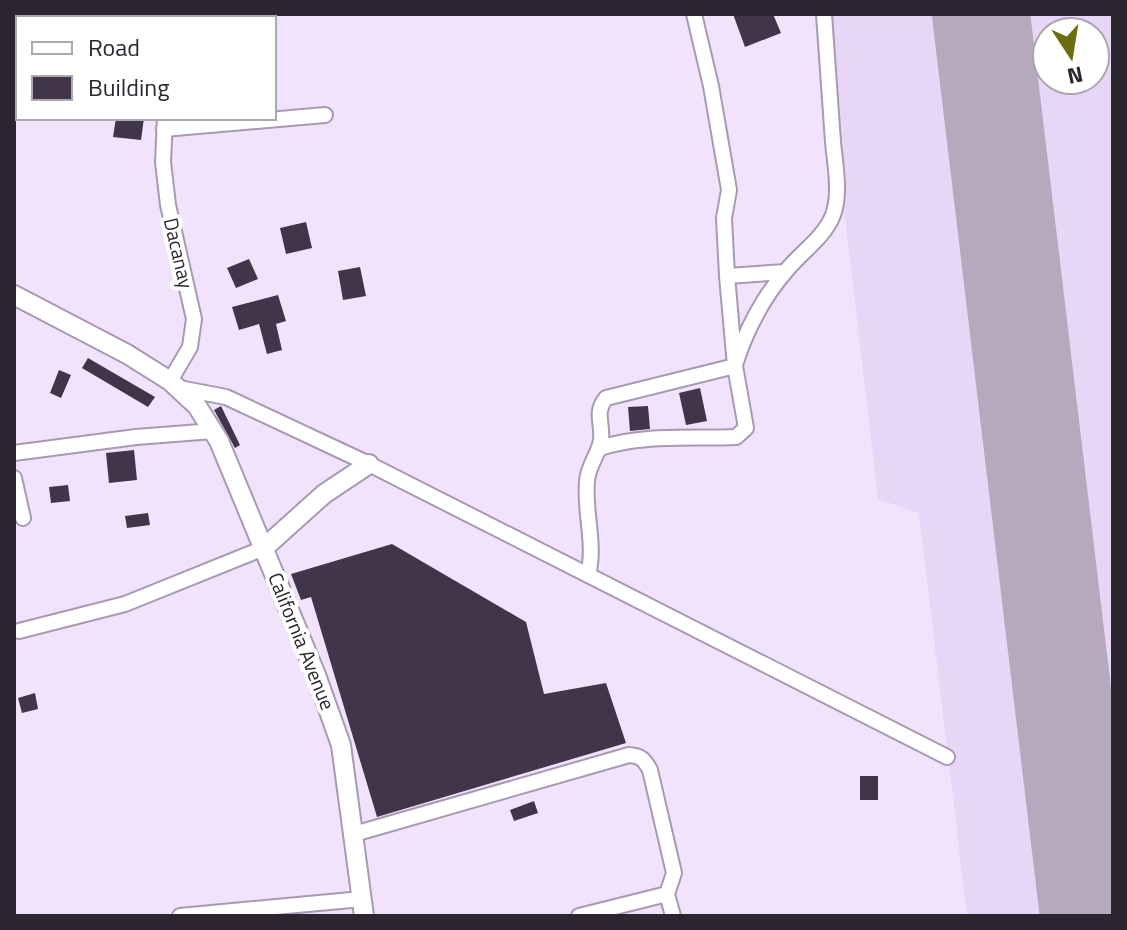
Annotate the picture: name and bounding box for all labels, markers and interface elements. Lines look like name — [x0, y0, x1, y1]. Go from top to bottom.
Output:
legend — [16, 16, 276, 120]
north arrow — [1031, 16, 1111, 96]
text: Road — [88, 29, 140, 65]
text: N — [1064, 57, 1086, 94]
text: Building — [88, 69, 170, 105]
street label: Dacanay — [156, 214, 202, 292]
street label: California Avenue — [260, 568, 344, 714]

